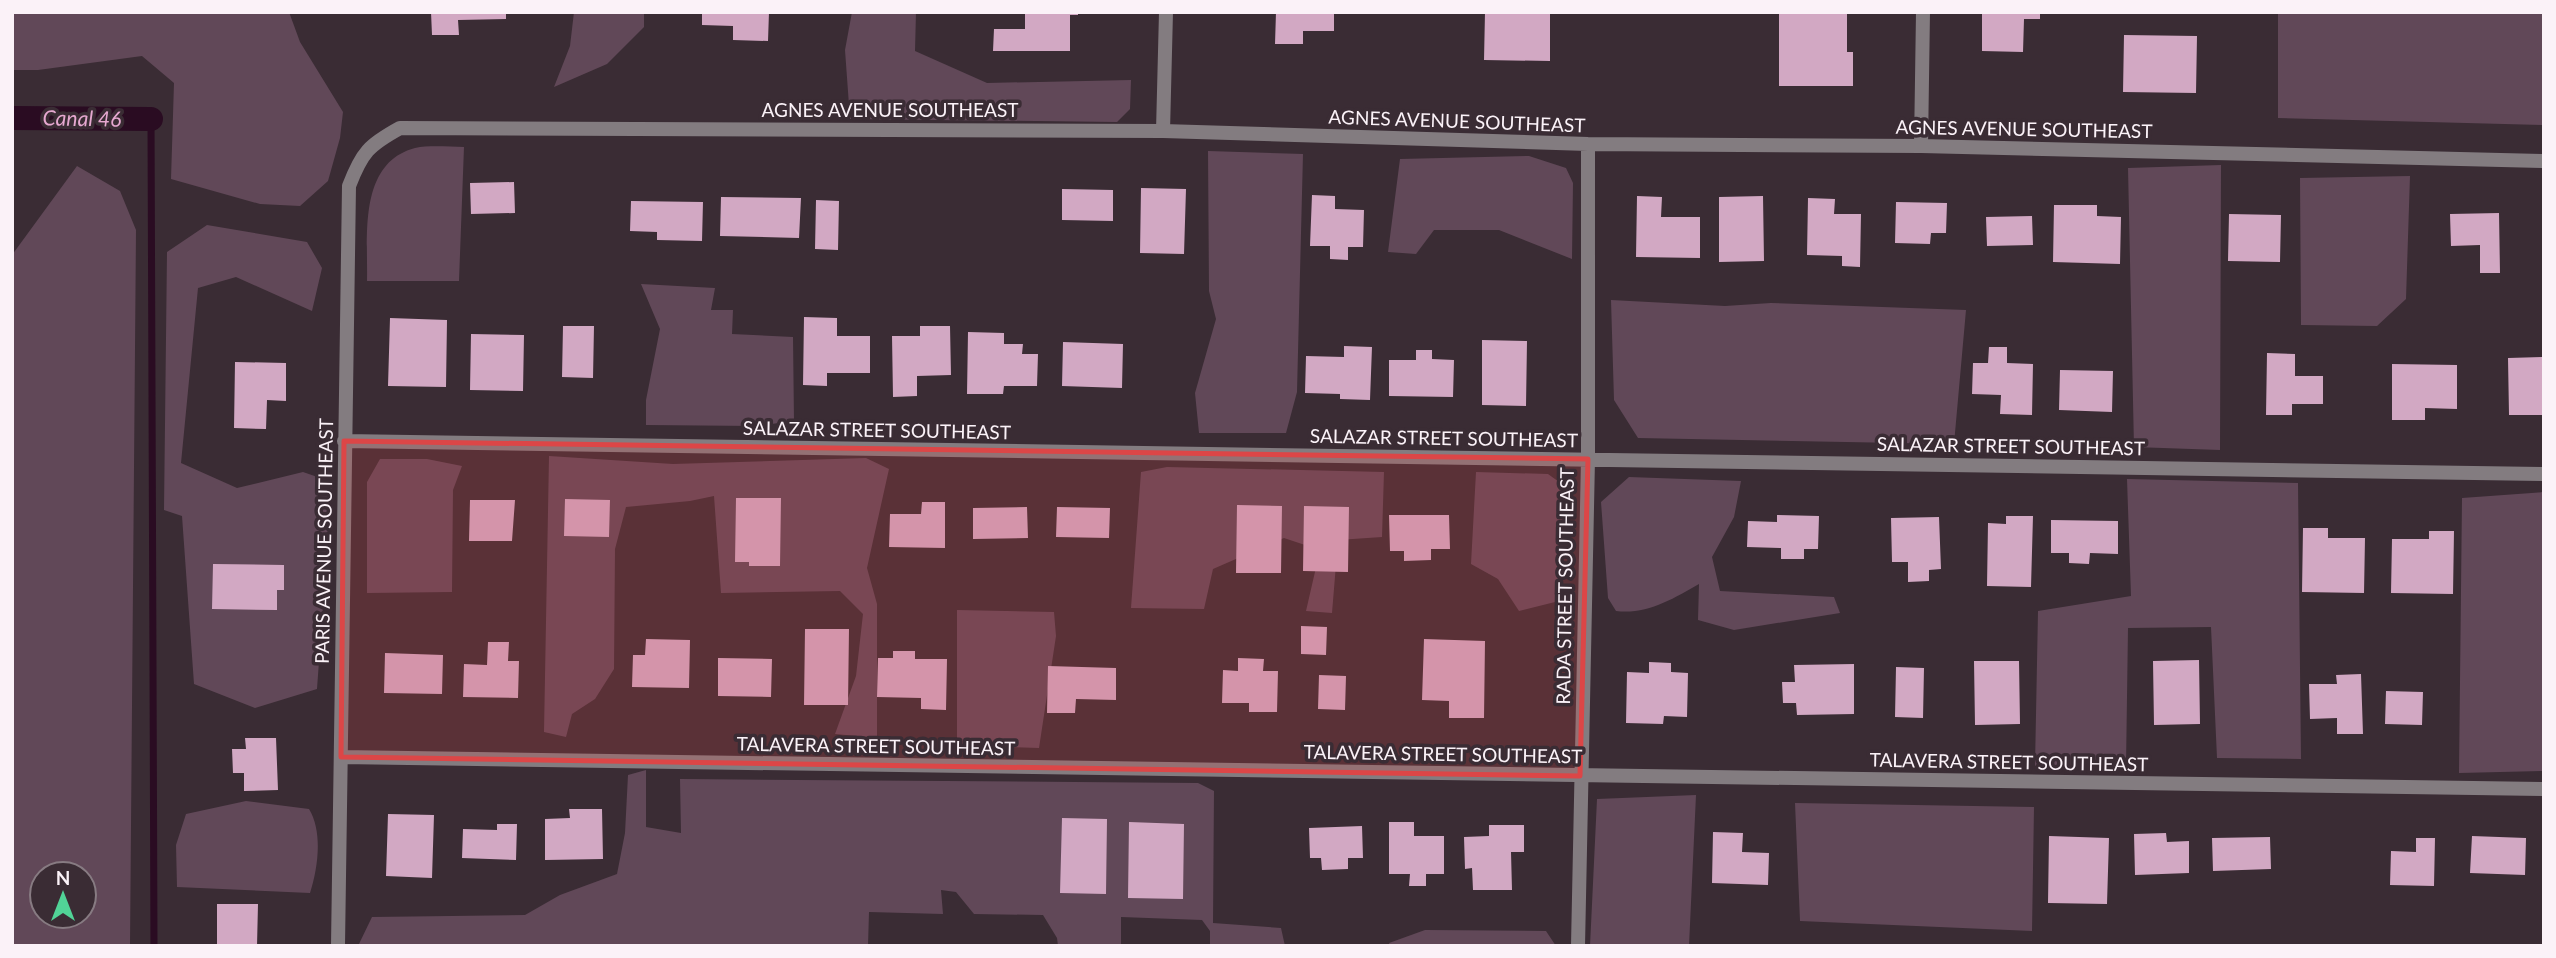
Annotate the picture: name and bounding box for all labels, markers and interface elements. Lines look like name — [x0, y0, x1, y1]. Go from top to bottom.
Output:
street label: AGNES AVENUE SOUTHEAST — [762, 98, 1018, 121]
water label: Canal 46 — [43, 104, 122, 131]
street label: AGNES AVENUE SOUTHEAST — [1328, 105, 1586, 136]
street label: AGNES AVENUE SOUTHEAST — [1895, 115, 2153, 142]
street label: SALAZAR STREET SOUTHEAST — [743, 416, 1011, 443]
street label: PARIS AVENUE SOUTHEAST — [310, 418, 337, 664]
street label: SALAZAR STREET SOUTHEAST — [1310, 424, 1578, 451]
street label: SALAZAR STREET SOUTHEAST — [1877, 432, 2145, 459]
street label: RADA STREET SOUTHEAST — [1551, 467, 1578, 705]
street label: TALAVERA STREET SOUTHEAST — [737, 732, 1016, 759]
street label: TALAVERA STREET SOUTHEAST — [1304, 740, 1583, 767]
street label: TALAVERA STREET SOUTHEAST — [1870, 748, 2149, 775]
north arrow — [28, 860, 98, 930]
text: N — [56, 866, 70, 889]

